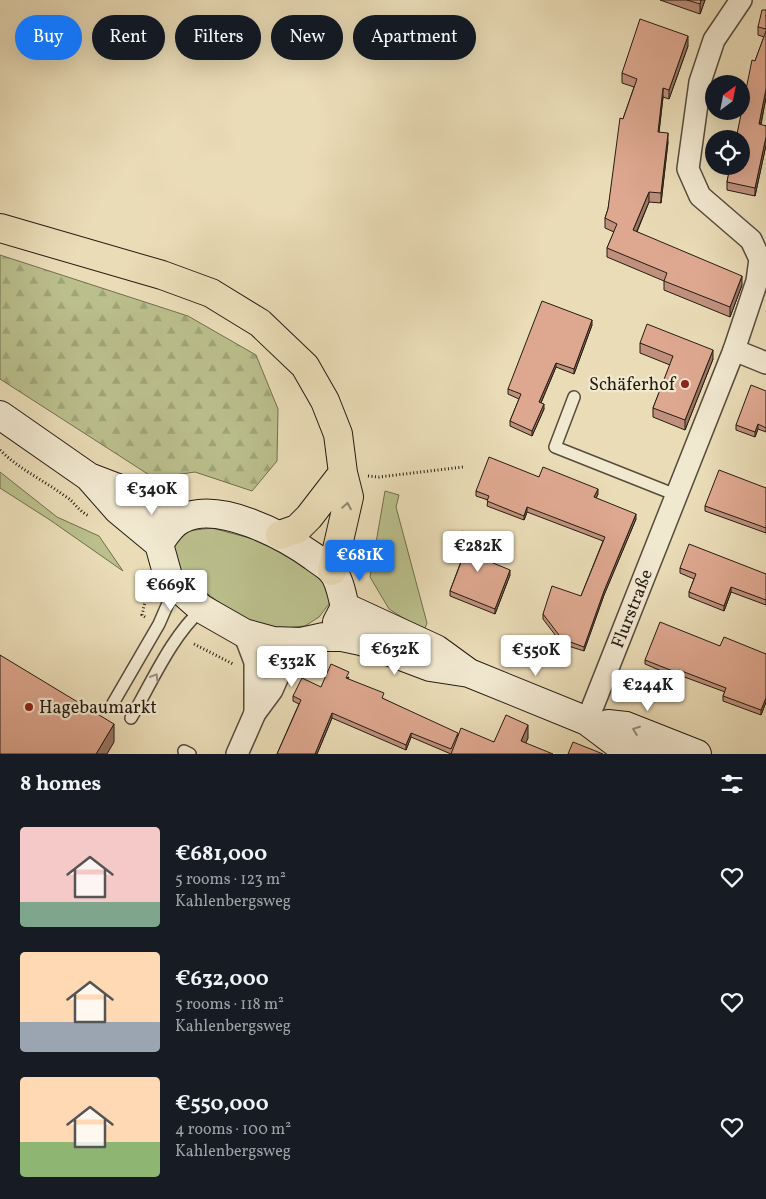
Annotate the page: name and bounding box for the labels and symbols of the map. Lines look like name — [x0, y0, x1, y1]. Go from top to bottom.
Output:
north arrow — [705, 75, 750, 120]
place label: Schäferhof — [589, 373, 677, 398]
marker: Schäferhof — [679, 378, 691, 390]
pin: €340K — [117, 474, 187, 516]
one-way arrow — [342, 502, 352, 511]
pin: €282K — [443, 530, 513, 573]
pin: €681K — [325, 540, 395, 582]
street label: Flurstraße — [606, 566, 660, 652]
pin: €669K — [136, 570, 206, 612]
pin: €632K — [360, 634, 430, 676]
pin: €550K — [501, 634, 571, 677]
pin: €332K — [257, 646, 327, 688]
pin: €244K — [613, 670, 683, 712]
one-way arrow — [149, 674, 159, 683]
place label: Hagebaumarkt — [39, 696, 157, 721]
marker: Hagebaumarkt — [23, 701, 35, 713]
one-way arrow — [632, 726, 640, 736]

